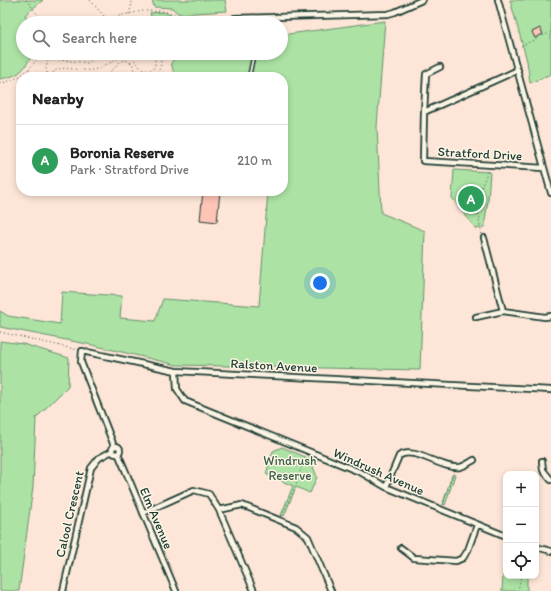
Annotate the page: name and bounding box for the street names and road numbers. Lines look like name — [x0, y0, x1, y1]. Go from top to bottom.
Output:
street label: Stratford Drive — [437, 144, 523, 163]
street label: Ralston Avenue — [230, 356, 318, 375]
street label: Windrush Avenue — [331, 445, 426, 498]
street label: Calool Crescent — [52, 469, 87, 559]
street label: Elm Avenue — [137, 485, 176, 551]

